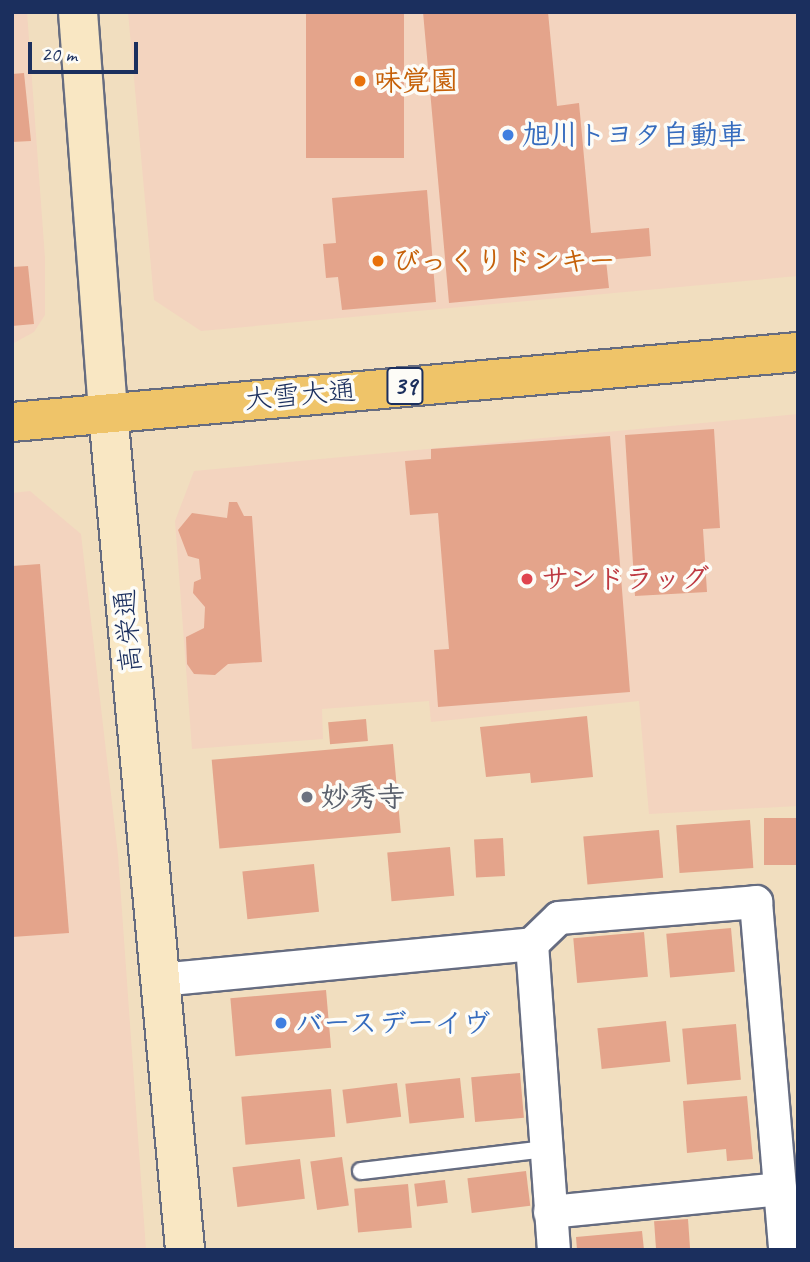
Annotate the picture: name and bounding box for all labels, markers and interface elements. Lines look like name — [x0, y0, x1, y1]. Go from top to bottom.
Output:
scale bar — [32, 28, 142, 72]
text: 20 m — [41, 41, 77, 67]
place label: 味覚園 — [374, 64, 458, 98]
marker: 味覚園 — [352, 73, 368, 89]
place label: 旭川トヨタ自動車 — [522, 118, 746, 152]
marker: 旭川トヨタ自動車 — [500, 127, 516, 143]
place label: びっくりドンキー — [392, 244, 616, 278]
marker: びっくりドンキー — [370, 253, 386, 269]
road number: 39 — [386, 364, 424, 408]
street label: 大雪大通 — [243, 373, 357, 417]
place label: サンドラッグ — [541, 562, 709, 596]
marker: サンドラッグ — [519, 571, 535, 587]
street label: 高栄通 — [108, 588, 148, 674]
place label: 妙秀寺 — [321, 780, 405, 814]
marker: 妙秀寺 — [299, 789, 315, 805]
place label: バースデーイヴ — [295, 1006, 490, 1040]
marker: バースデーイヴ — [273, 1015, 289, 1031]

